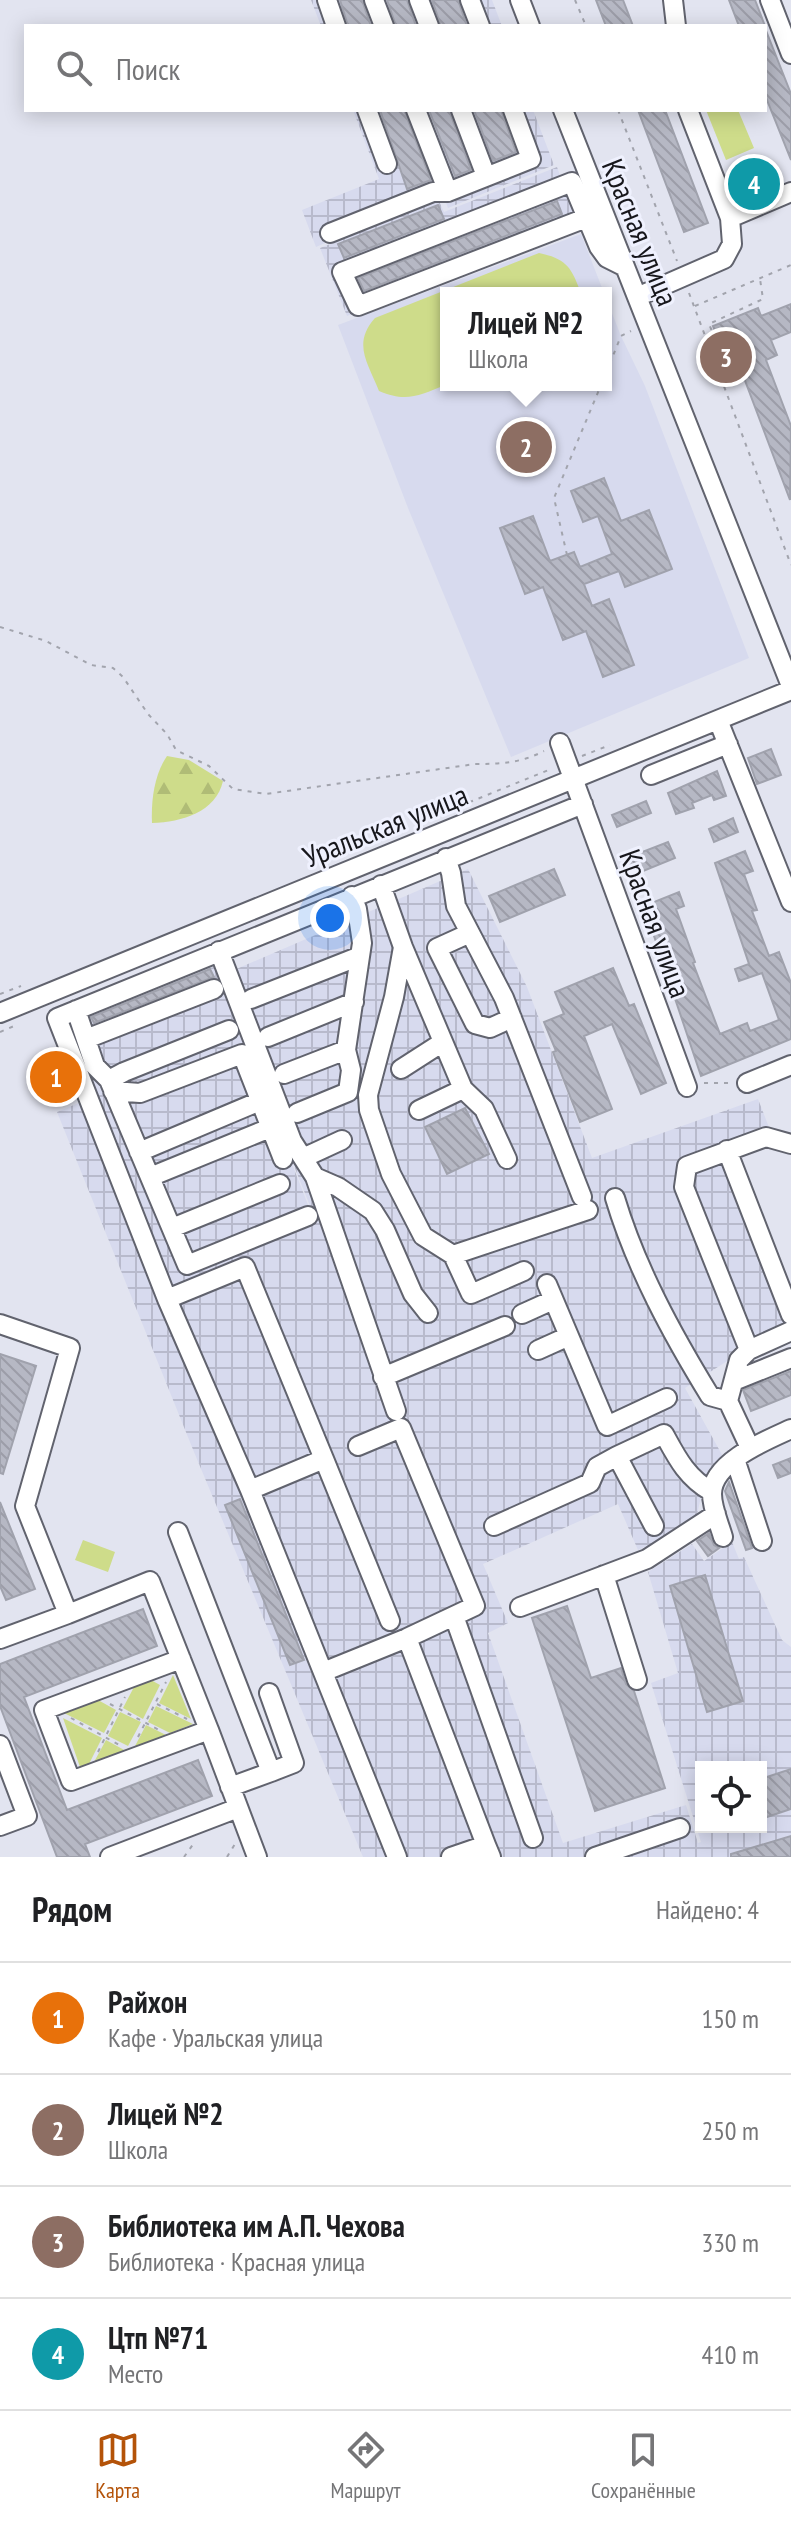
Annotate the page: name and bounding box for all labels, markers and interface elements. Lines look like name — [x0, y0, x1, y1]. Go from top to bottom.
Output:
search box — [24, 24, 767, 112]
icon: search — [52, 46, 96, 90]
text: Поиск — [116, 49, 180, 88]
street label: Красная улица — [594, 153, 688, 311]
pin: 4 — [728, 154, 780, 214]
popup — [440, 287, 612, 391]
text: Лицей №2 — [468, 303, 584, 342]
pin: 3 — [700, 327, 752, 387]
text: Школа — [468, 342, 529, 375]
pin: 2 — [500, 417, 552, 477]
street label: Уральская улица — [297, 774, 473, 876]
street label: Красная улица — [611, 844, 701, 1002]
your location — [310, 898, 350, 938]
pin: 1 — [30, 1047, 82, 1107]
map controls — [695, 1761, 767, 1833]
button: locate — [695, 1761, 767, 1833]
text: Рядом — [32, 1887, 112, 1931]
text: Найдено: 4 — [656, 1893, 759, 1926]
text: Райхон — [108, 1982, 187, 2021]
text: 1 — [52, 2002, 64, 2035]
text: 150 m — [701, 2002, 759, 2035]
text: Кафе · Уральская улица — [108, 2021, 323, 2054]
text: Лицей №2 — [108, 2094, 223, 2133]
text: 2 — [52, 2114, 64, 2147]
text: 250 m — [701, 2114, 759, 2147]
text: Школа — [108, 2133, 168, 2166]
text: Библиотека им А.П. Чехова — [108, 2206, 405, 2245]
text: 3 — [52, 2226, 64, 2259]
text: 330 m — [701, 2226, 759, 2259]
text: Библиотека · Красная улица — [108, 2245, 365, 2278]
text: Цтп №71 — [108, 2318, 208, 2357]
text: 4 — [52, 2338, 64, 2371]
text: 410 m — [701, 2338, 759, 2371]
text: Место — [108, 2357, 163, 2390]
tab: Карта — [95, 2428, 140, 2504]
tab: Маршрут — [330, 2428, 401, 2504]
tab: Сохранённые — [591, 2428, 696, 2504]

